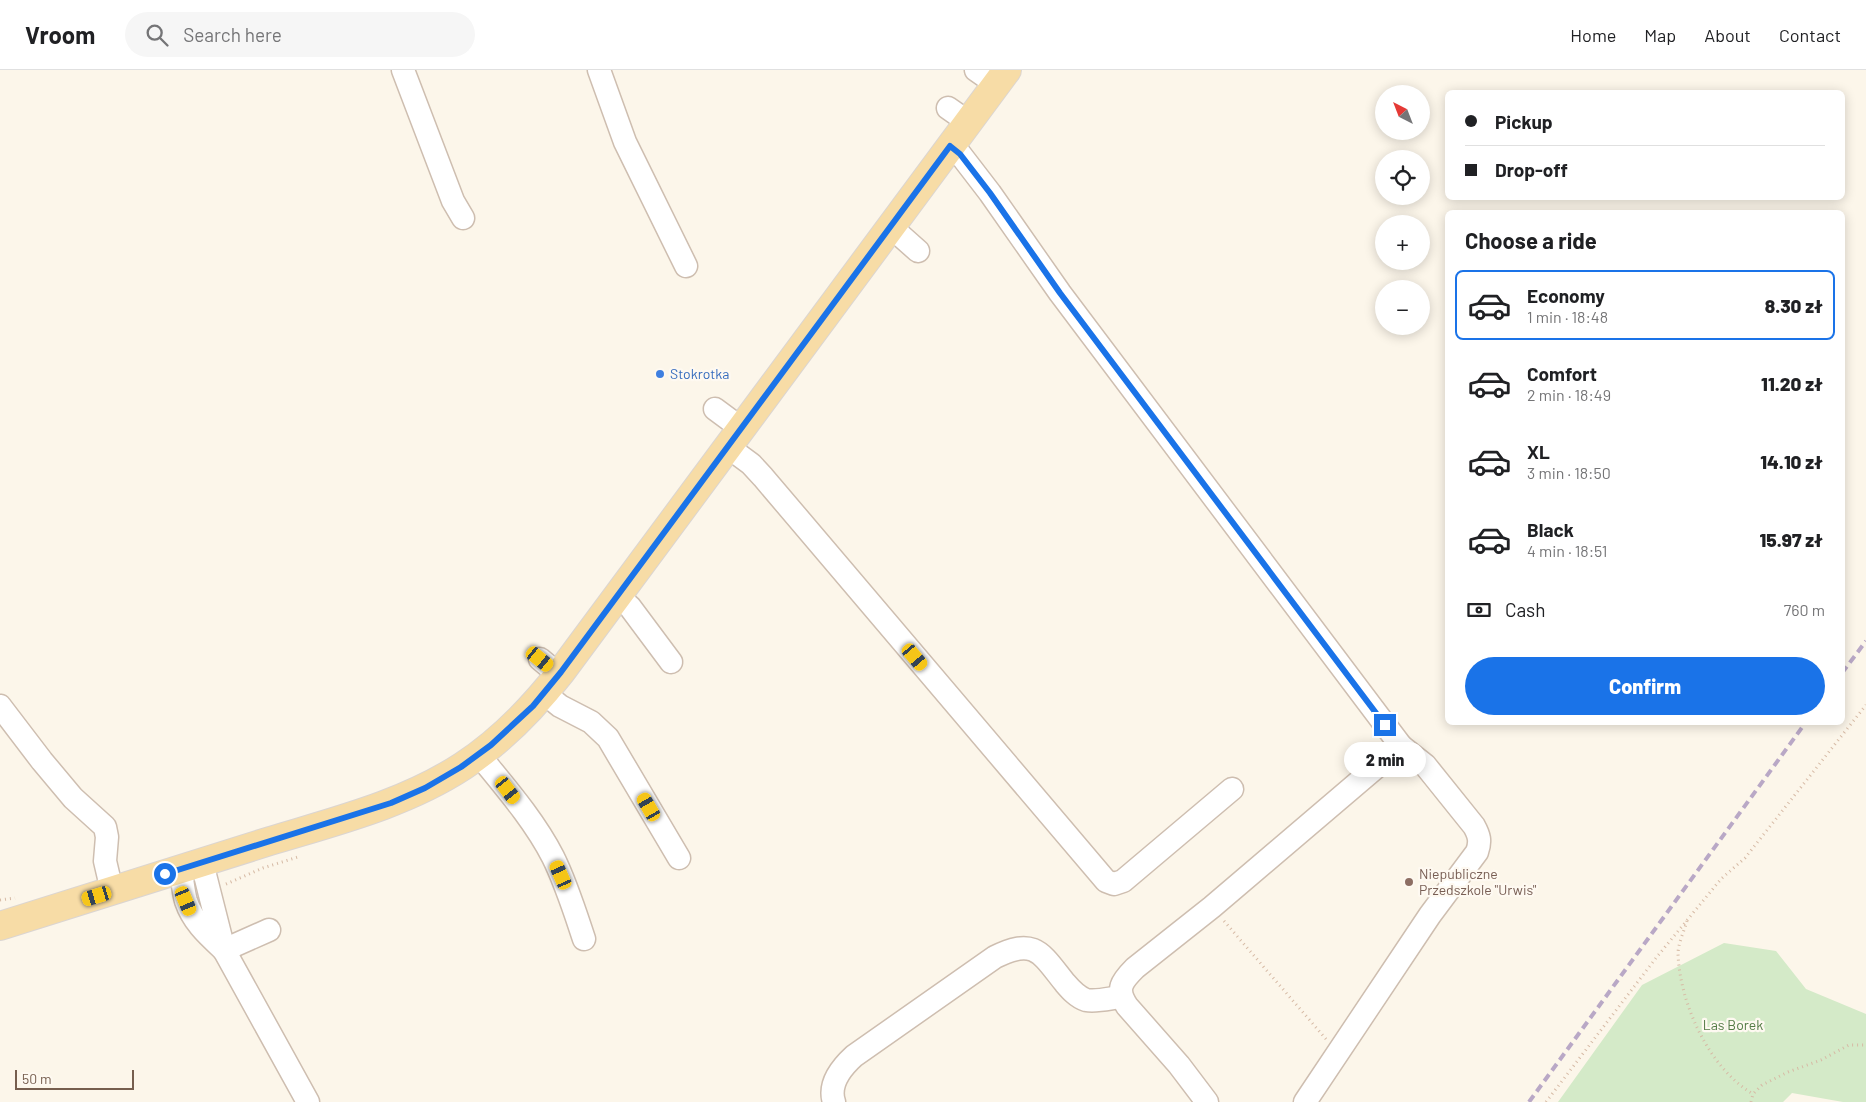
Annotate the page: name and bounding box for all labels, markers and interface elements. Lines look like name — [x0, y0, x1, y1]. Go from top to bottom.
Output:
search box — [125, 12, 475, 57]
text: Vroom — [25, 20, 95, 49]
icon: search — [143, 21, 171, 49]
text: Search here — [183, 23, 282, 46]
text: Home — [1570, 24, 1616, 46]
text: Map — [1644, 24, 1676, 46]
text: About — [1704, 24, 1751, 46]
text: Contact — [1779, 24, 1841, 46]
north arrow — [1375, 85, 1430, 140]
map controls — [1375, 85, 1430, 335]
text: Pickup — [1495, 110, 1553, 133]
button: locate — [1375, 150, 1430, 205]
text: Drop-off — [1495, 158, 1568, 181]
button: + — [1375, 215, 1430, 270]
text: Choose a ride — [1465, 227, 1597, 253]
button: − — [1375, 280, 1430, 335]
icon: car — [1467, 283, 1512, 328]
text: Economy — [1527, 284, 1605, 307]
text: 8.30 zł — [1765, 294, 1823, 317]
text: 1 min · 18:48 — [1527, 307, 1608, 326]
icon: car — [1467, 361, 1512, 406]
text: Comfort — [1527, 362, 1597, 385]
place label: Stokrotka — [670, 365, 729, 382]
marker: Stokrotka — [654, 368, 666, 380]
text: 11.20 zł — [1761, 372, 1823, 395]
text: 2 min · 18:49 — [1527, 385, 1611, 404]
icon: car — [1467, 439, 1512, 484]
text: XL — [1527, 440, 1550, 463]
text: 14.10 zł — [1760, 450, 1823, 473]
text: 3 min · 18:50 — [1527, 463, 1611, 482]
icon: car — [1467, 517, 1512, 562]
text: Black — [1527, 518, 1574, 541]
text: 15.97 zł — [1760, 528, 1823, 551]
text: 4 min · 18:51 — [1527, 541, 1607, 560]
icon: cash — [1465, 596, 1493, 624]
text: Cash — [1505, 598, 1546, 621]
text: 760 m — [1784, 600, 1825, 619]
car — [899, 641, 930, 673]
car — [523, 644, 556, 674]
button: Confirm — [1465, 657, 1825, 715]
route end — [1374, 714, 1396, 736]
callout: 2 min — [1344, 742, 1426, 778]
text: 2 min — [1366, 750, 1404, 769]
car — [492, 774, 523, 806]
car — [635, 790, 662, 824]
car — [548, 858, 573, 892]
route start — [154, 863, 176, 885]
place label: Niepubliczne Przedszkole "Urwis" — [1419, 865, 1537, 898]
marker: Niepubliczne Przedszkole "Urwis" — [1403, 876, 1415, 888]
car — [80, 884, 113, 908]
car — [173, 884, 198, 918]
park label: Las Borek — [1703, 1016, 1763, 1033]
scale bar — [15, 1067, 134, 1090]
text: 50 m — [22, 1070, 51, 1087]

